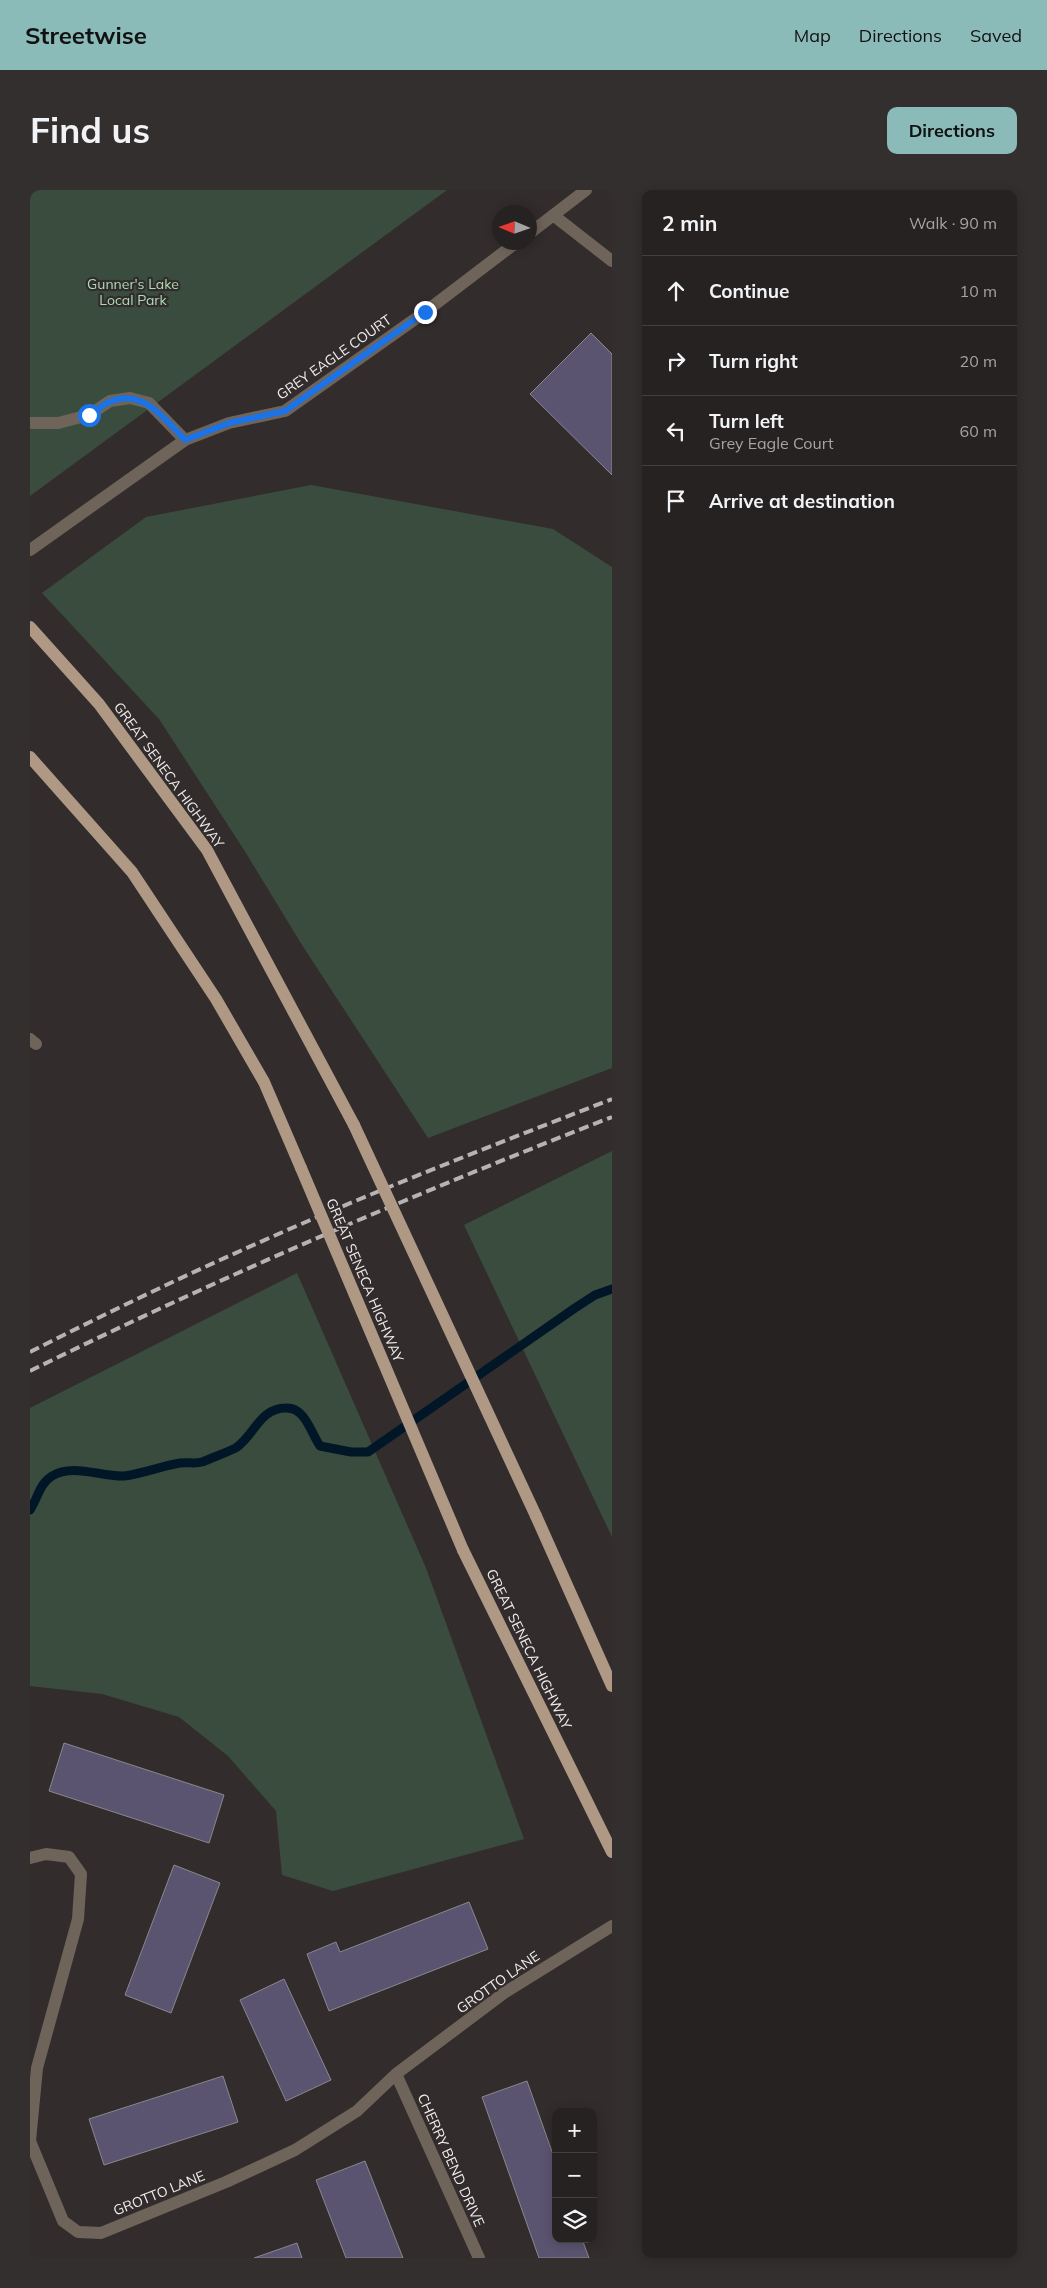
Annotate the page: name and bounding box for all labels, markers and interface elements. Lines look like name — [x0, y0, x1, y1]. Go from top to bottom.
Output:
text: Streetwise — [25, 20, 147, 50]
text: Map — [794, 24, 831, 47]
text: Directions — [859, 24, 942, 47]
text: Saved — [970, 24, 1022, 47]
button: Directions — [887, 107, 1017, 154]
text: Find us — [30, 108, 150, 152]
north arrow — [492, 205, 537, 250]
text: 2 min — [662, 210, 717, 236]
text: Walk · 90 m — [909, 213, 997, 233]
park label: Gunner's Lake Local Park — [87, 275, 179, 309]
icon: ahead — [662, 277, 690, 305]
text: Continue — [709, 279, 789, 303]
text: 10 m — [960, 281, 997, 301]
route end — [414, 301, 437, 324]
street label: GREY EAGLE COURT — [273, 310, 395, 403]
icon: right — [662, 347, 690, 375]
text: Turn right — [709, 349, 798, 373]
text: 20 m — [960, 351, 997, 371]
route start — [78, 404, 101, 427]
text: Turn left — [709, 409, 784, 433]
icon: left — [662, 417, 690, 445]
text: 60 m — [960, 421, 997, 441]
text: Grey Eagle Court — [709, 433, 833, 453]
icon: arrive — [662, 487, 690, 515]
text: Arrive at destination — [709, 489, 895, 513]
street label: GREAT SENECA HIGHWAY — [110, 698, 228, 852]
street label: GREAT SENECA HIGHWAY — [322, 1195, 408, 1365]
street label: GREAT SENECA HIGHWAY — [482, 1566, 576, 1733]
street label: GROTTO LANE — [453, 1947, 543, 2017]
street label: CHERRY BEND DRIVE — [413, 2091, 489, 2229]
map controls — [552, 2108, 597, 2243]
button: + — [552, 2108, 597, 2153]
button: − — [552, 2153, 597, 2198]
street label: GROTTO LANE — [111, 2166, 207, 2220]
button: layers — [552, 2198, 597, 2243]

